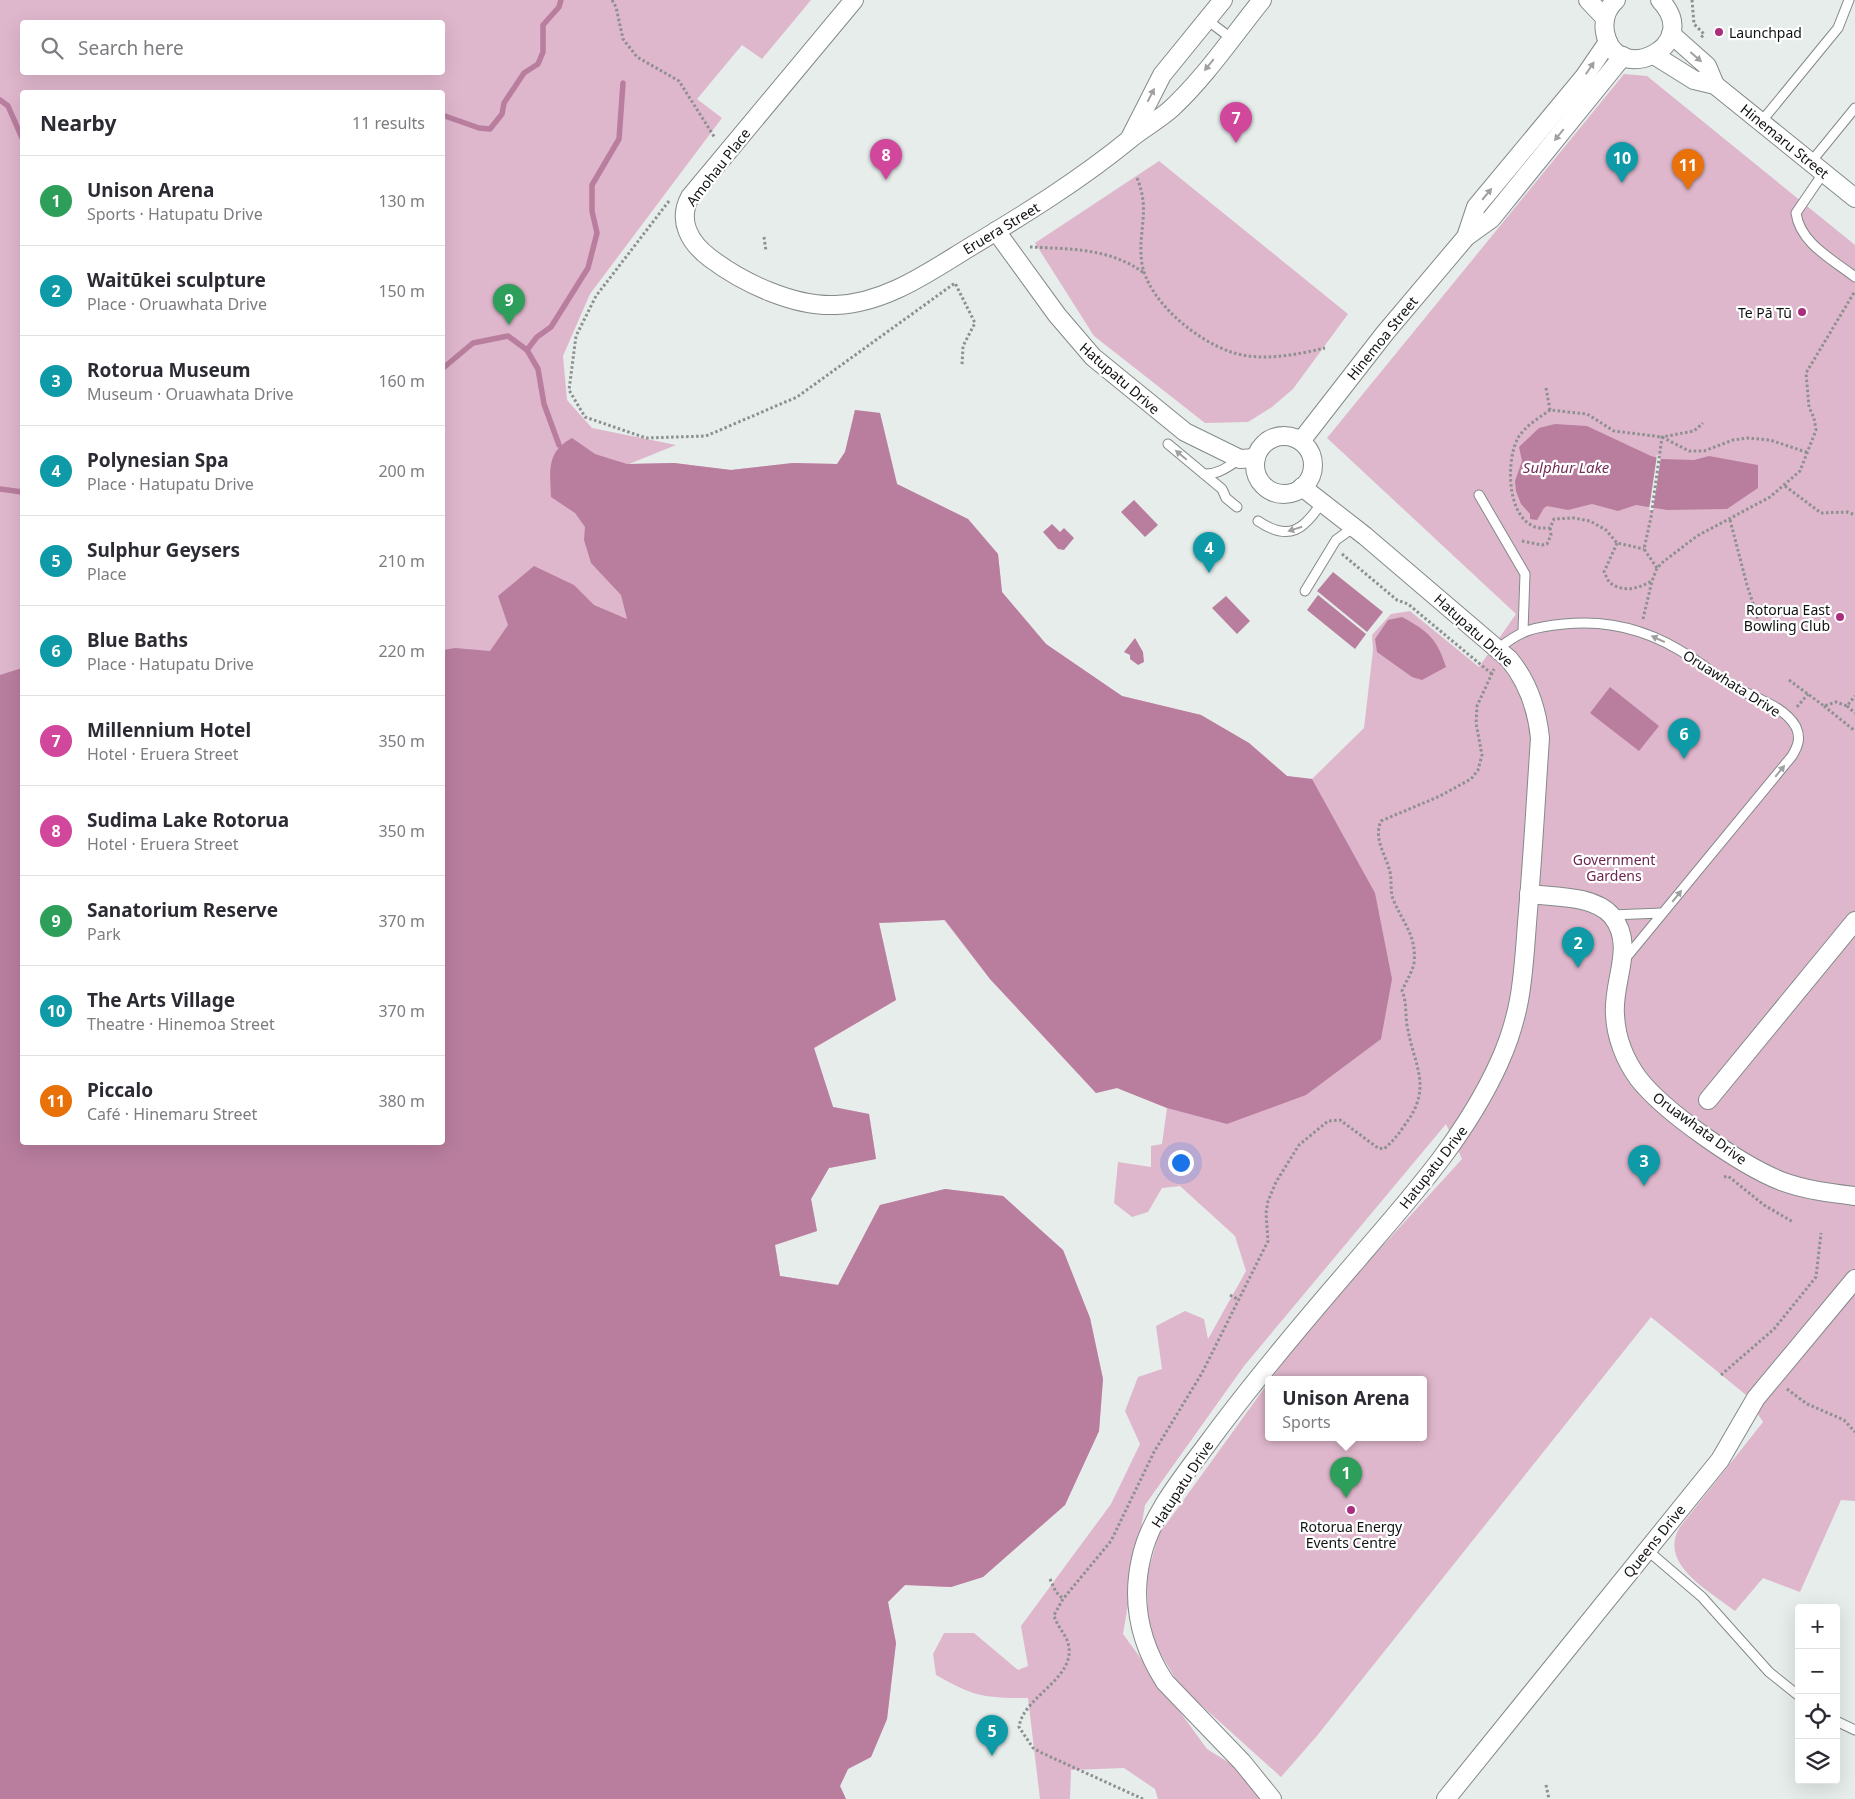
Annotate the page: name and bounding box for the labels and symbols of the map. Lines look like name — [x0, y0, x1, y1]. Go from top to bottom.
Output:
place label: Launchpad — [1729, 23, 1802, 42]
marker: Launchpad — [1713, 26, 1725, 38]
one-way arrow — [1690, 51, 1703, 62]
one-way arrow — [1203, 58, 1214, 71]
one-way arrow — [1585, 62, 1595, 75]
one-way arrow — [1147, 87, 1155, 102]
street label: Hinemaru Street — [1737, 99, 1833, 183]
pin: 7 — [1220, 102, 1252, 143]
street label: Amohau Place — [682, 124, 754, 210]
one-way arrow — [1554, 128, 1565, 141]
pin: 8 — [870, 139, 902, 180]
pin: 10 — [1606, 142, 1638, 183]
pin: 11 — [1672, 149, 1704, 190]
one-way arrow — [1481, 188, 1492, 200]
street label: Eruera Street — [959, 198, 1043, 258]
pin: 9 — [493, 284, 525, 325]
street label: Hinemoa Street — [1342, 292, 1422, 384]
place label: Te Pā Tū — [1738, 303, 1792, 322]
marker: Te Pā Tū — [1796, 306, 1808, 318]
street label: Hatupatu Drive — [1076, 338, 1164, 418]
one-way arrow — [1175, 450, 1188, 461]
water label: Sulphur Lake — [1523, 457, 1610, 477]
one-way arrow — [1287, 526, 1302, 534]
pin: 4 — [1193, 532, 1225, 573]
street label: Hatupatu Drive — [1430, 589, 1518, 671]
place label: Rotorua East Bowling Club — [1744, 600, 1830, 635]
marker: Rotorua East Bowling Club — [1834, 611, 1846, 623]
one-way arrow — [1651, 635, 1665, 643]
street label: Oruawhata Drive — [1680, 645, 1785, 721]
pin: 6 — [1668, 718, 1700, 759]
one-way arrow — [1774, 765, 1785, 778]
park label: Government Gardens — [1573, 850, 1655, 885]
one-way arrow — [1671, 890, 1682, 903]
pin: 2 — [1562, 927, 1594, 968]
street label: Oruawhata Drive — [1649, 1087, 1751, 1169]
street label: Hatupatu Drive — [1395, 1122, 1471, 1212]
pin: 3 — [1628, 1145, 1660, 1186]
your location — [1168, 1150, 1194, 1176]
street label: Hatupatu Drive — [1147, 1437, 1217, 1531]
pin: 1 — [1330, 1457, 1362, 1498]
street label: Queens Drive — [1619, 1500, 1689, 1582]
marker: Rotorua Energy Events Centre — [1345, 1504, 1357, 1516]
place label: Rotorua Energy Events Centre — [1300, 1517, 1403, 1552]
pin: 5 — [976, 1715, 1008, 1756]

